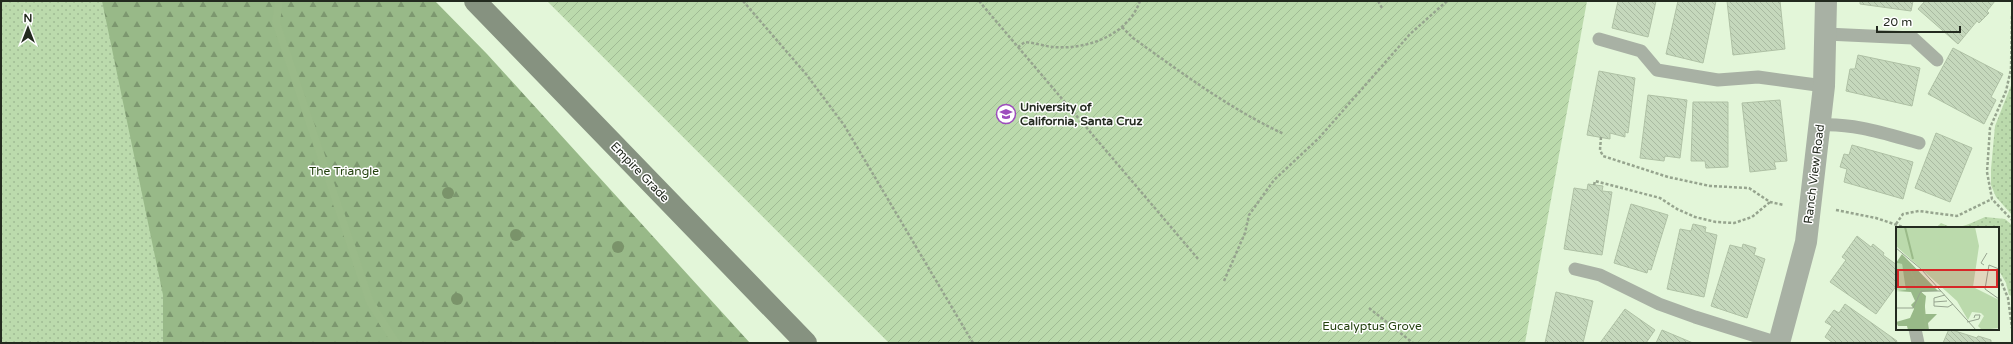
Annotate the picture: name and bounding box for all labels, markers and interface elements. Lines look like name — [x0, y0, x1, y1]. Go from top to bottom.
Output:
north arrow — [8, 8, 48, 48]
scale bar — [1877, 8, 1960, 34]
text: N — [24, 12, 32, 25]
text: 20 m — [1883, 15, 1912, 29]
place label: University of California, Santa Cruz — [1020, 100, 1142, 128]
school or university icon: University of California, Santa Cruz — [995, 103, 1017, 125]
street label: Ranch View Road — [1801, 123, 1827, 225]
street label: Empire Grade — [608, 139, 672, 205]
park label: The Triangle — [309, 164, 379, 178]
inset map — [1896, 227, 1999, 330]
park label: Eucalyptus Grove — [1322, 319, 1422, 333]

